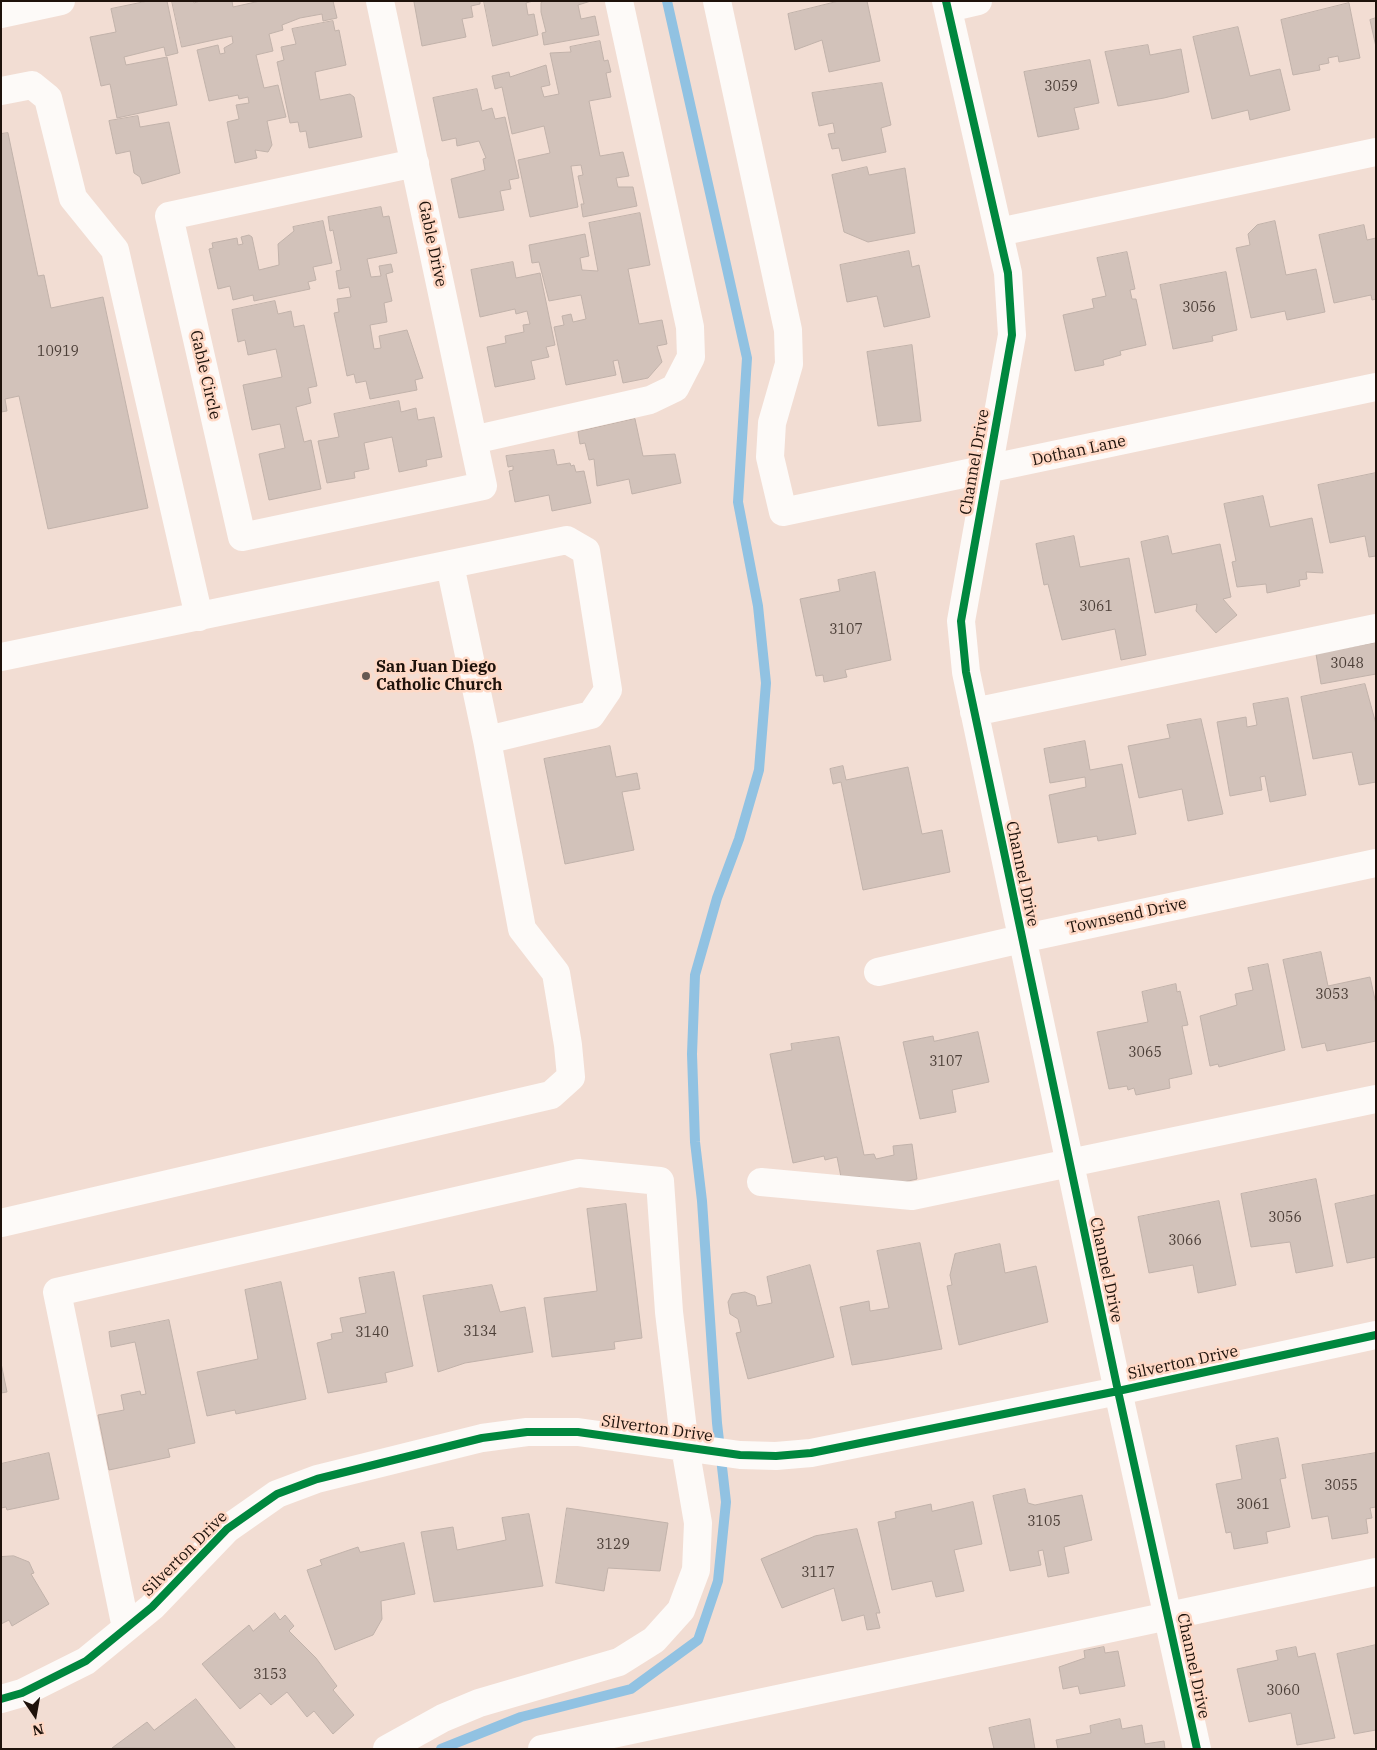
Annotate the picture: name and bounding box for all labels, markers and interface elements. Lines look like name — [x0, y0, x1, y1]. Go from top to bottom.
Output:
house number: 3059 — [1044, 79, 1078, 95]
street label: Gable Drive — [414, 199, 450, 289]
house number: 3056 — [1182, 300, 1216, 316]
street label: Gable Circle — [185, 328, 225, 422]
house number: 10919 — [37, 344, 79, 360]
street label: Channel Drive — [956, 408, 994, 516]
street label: Dothan Lane — [1030, 432, 1128, 470]
house number: 3061 — [1079, 599, 1113, 615]
house number: 3107 — [829, 622, 863, 638]
house number: 3048 — [1330, 656, 1364, 672]
place label: San Juan Diego Catholic Church — [376, 657, 502, 695]
marker: San Juan Diego Catholic Church — [360, 670, 372, 682]
street label: Channel Drive — [1001, 820, 1043, 928]
street label: Townsend Drive — [1065, 894, 1189, 938]
house number: 3053 — [1315, 987, 1349, 1003]
house number: 3065 — [1128, 1045, 1162, 1061]
house number: 3107 — [929, 1054, 963, 1070]
house number: 3056 — [1268, 1210, 1302, 1226]
street label: Channel Drive — [1085, 1216, 1127, 1324]
house number: 3066 — [1168, 1233, 1202, 1249]
house number: 3134 — [463, 1324, 497, 1340]
house number: 3140 — [355, 1325, 389, 1341]
street label: Silverton Drive — [1126, 1342, 1240, 1384]
street label: Silverton Drive — [600, 1412, 714, 1446]
house number: 3055 — [1324, 1478, 1358, 1494]
house number: 3061 — [1236, 1497, 1270, 1513]
street label: Silverton Drive — [138, 1507, 232, 1601]
house number: 3105 — [1027, 1514, 1061, 1530]
house number: 3129 — [596, 1537, 630, 1553]
house number: 3117 — [801, 1565, 835, 1581]
street label: Channel Drive — [1172, 1612, 1214, 1720]
house number: 3153 — [253, 1667, 287, 1683]
house number: 3060 — [1266, 1683, 1300, 1699]
north arrow — [10, 1690, 60, 1740]
text: N — [31, 1720, 45, 1740]

